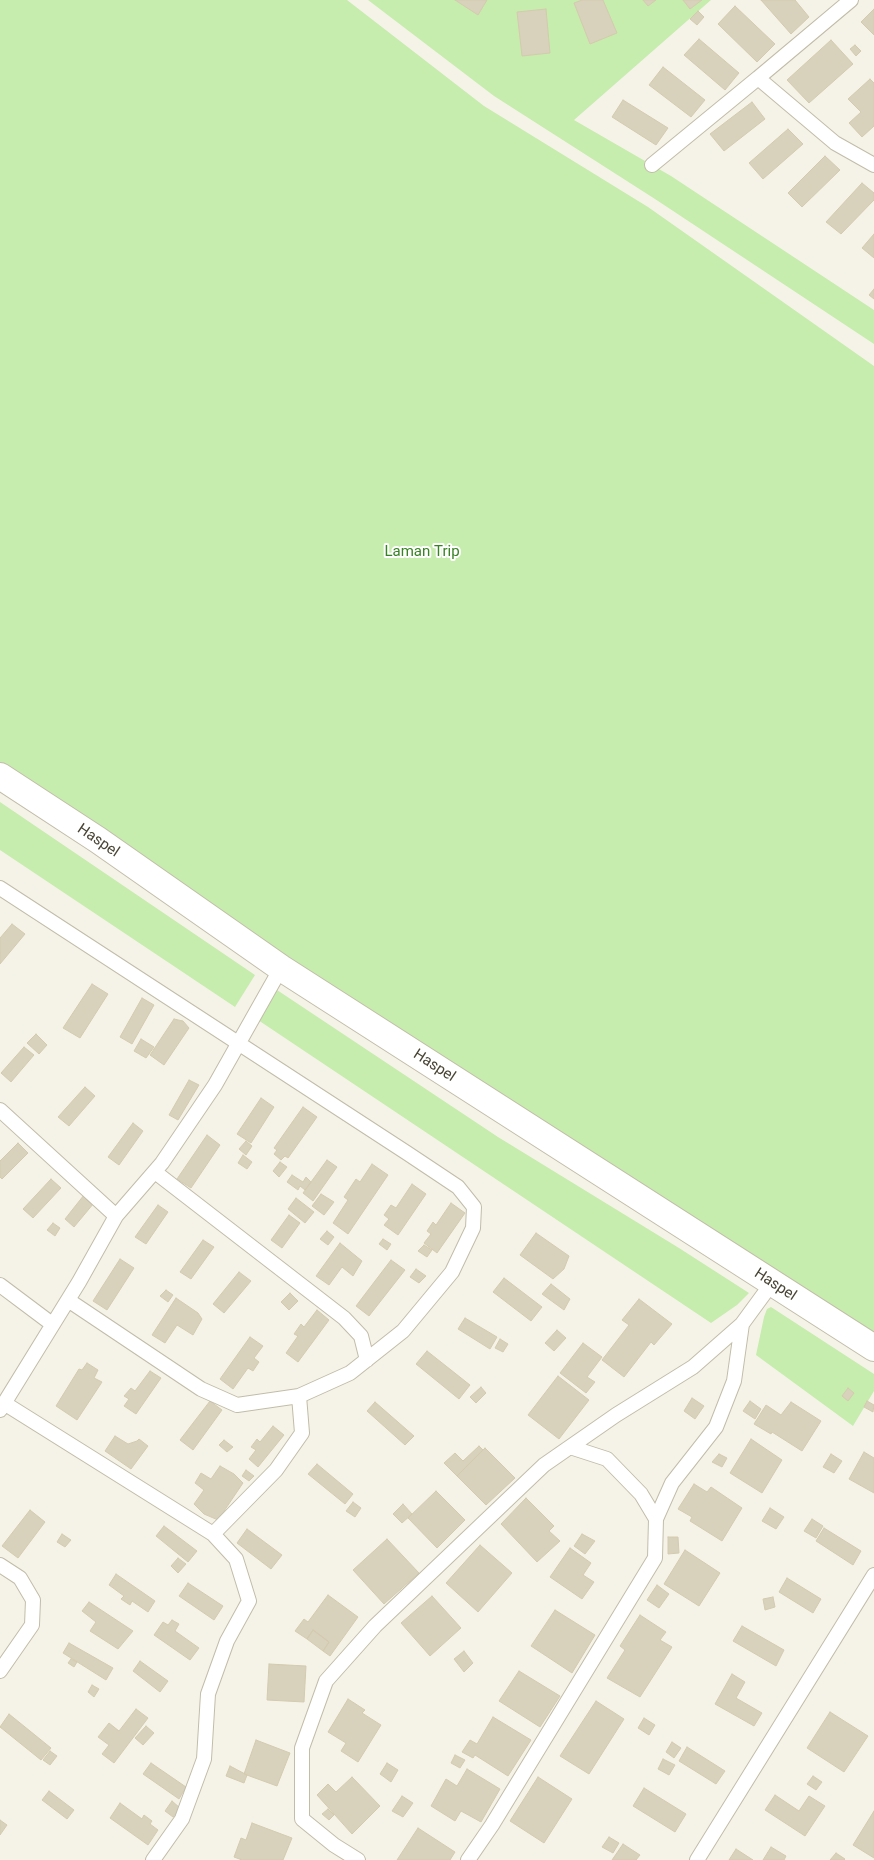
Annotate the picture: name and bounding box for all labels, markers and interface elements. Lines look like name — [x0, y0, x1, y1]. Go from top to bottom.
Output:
park label: Laman Trip — [384, 543, 460, 561]
street label: Haspel — [74, 821, 122, 861]
street label: Haspel — [410, 1046, 458, 1086]
street label: Haspel — [751, 1265, 799, 1305]

